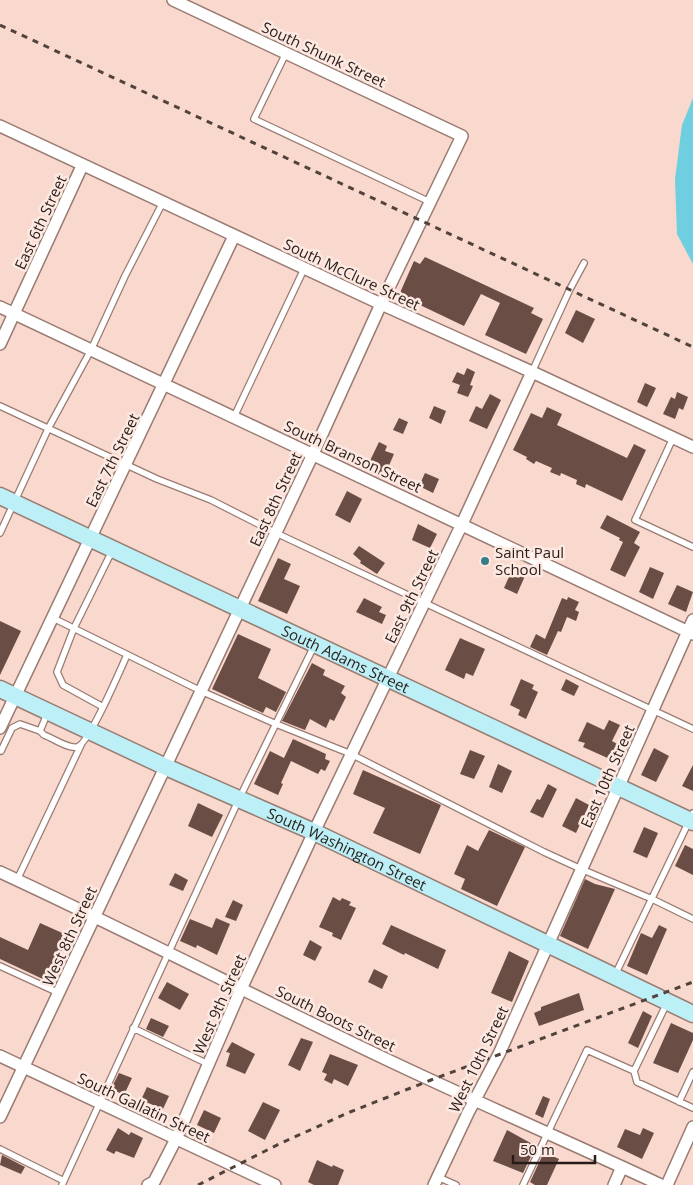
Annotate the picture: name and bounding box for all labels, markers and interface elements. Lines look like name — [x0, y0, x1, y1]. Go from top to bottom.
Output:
street label: South Shunk Street — [259, 17, 389, 91]
street label: East 6th Street — [9, 172, 71, 272]
street label: South McClure Street — [281, 234, 423, 314]
street label: East 7th Street — [81, 410, 143, 510]
street label: South Branson Street — [281, 415, 425, 497]
street label: East 8th Street — [244, 449, 306, 549]
place label: Saint Paul School — [495, 542, 564, 579]
street label: East 9th Street — [380, 546, 442, 646]
marker: Saint Paul School — [479, 555, 491, 567]
street label: South Adams Street — [279, 620, 413, 697]
street label: East 10th Street — [575, 721, 639, 831]
street label: South Washington Street — [264, 803, 430, 895]
street label: West 8th Street — [37, 883, 101, 989]
street label: West 9th Street — [188, 951, 250, 1057]
street label: South Boots Street — [273, 980, 399, 1056]
street label: West 10th Street — [444, 1002, 512, 1116]
street label: South Gallatin Street — [74, 1067, 214, 1147]
scale bar — [513, 1132, 596, 1164]
text: 50 m — [520, 1139, 555, 1159]

